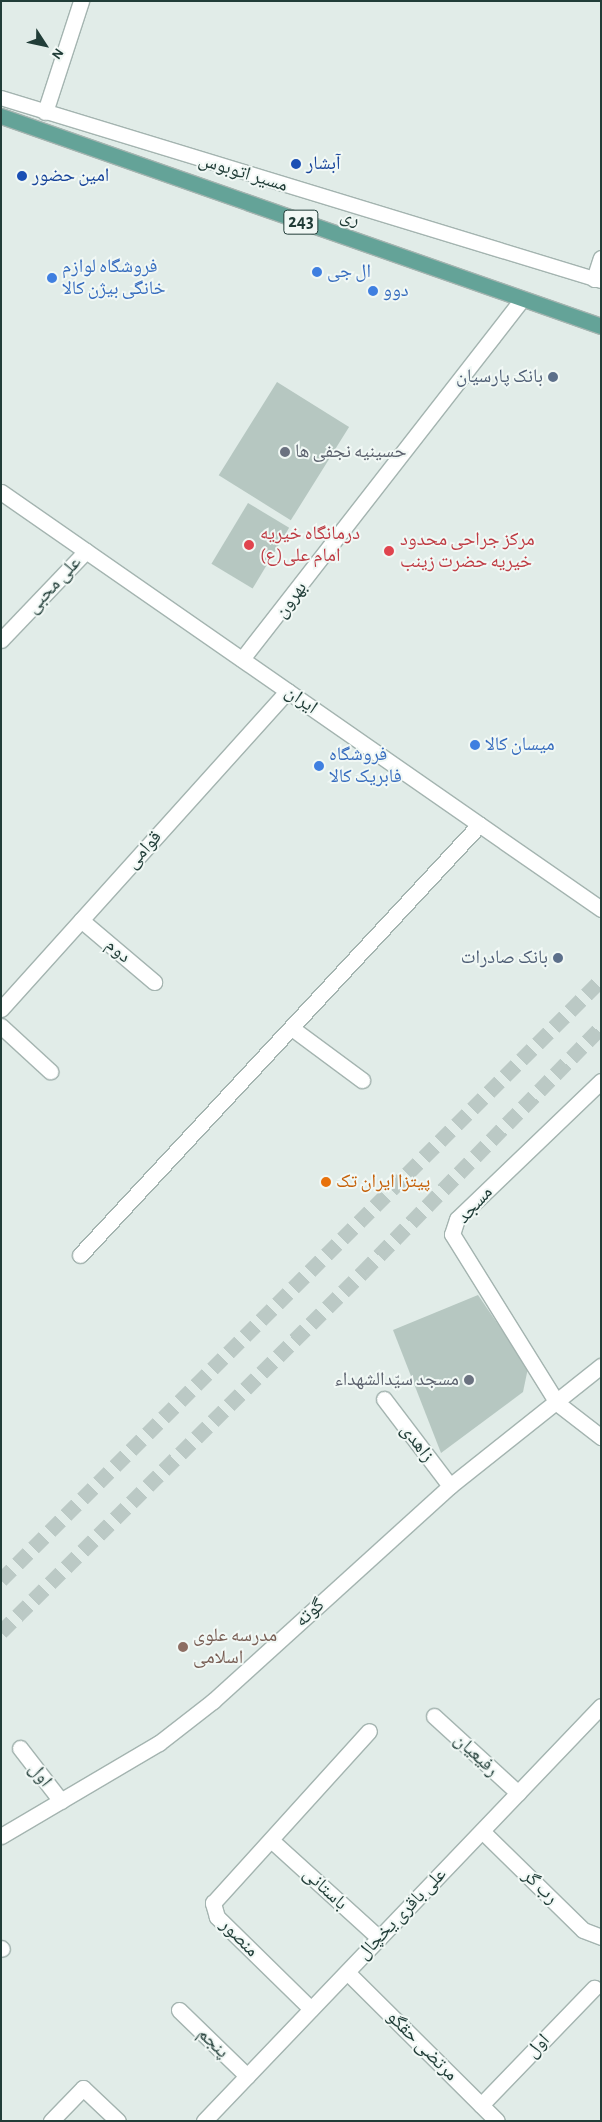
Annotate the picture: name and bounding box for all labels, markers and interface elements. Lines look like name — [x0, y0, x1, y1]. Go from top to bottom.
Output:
north arrow — [20, 20, 70, 70]
text: N — [49, 46, 66, 62]
street label: مسیر اتوبوس — [196, 149, 290, 197]
place label: آبشار — [306, 153, 340, 175]
marker: آبشار — [290, 158, 302, 170]
place label: امین حضور — [32, 165, 109, 187]
marker: امین حضور — [16, 170, 28, 182]
street label: ری — [337, 204, 363, 232]
road number: 243 — [282, 206, 320, 238]
place label: فروشگاه لوازم خانگی بیژن کالا — [62, 256, 166, 300]
place label: ال جی — [327, 261, 371, 283]
marker: ال جی — [311, 266, 323, 278]
marker: فروشگاه لوازم خانگی بیژن کالا — [46, 272, 58, 284]
place label: دوو — [383, 280, 409, 302]
marker: دوو — [367, 285, 379, 297]
place label: بانک پارسیان — [456, 366, 543, 388]
marker: بانک پارسیان — [547, 371, 559, 383]
place label: حسینیه نجفی ها — [295, 441, 407, 463]
marker: حسینیه نجفی ها — [279, 446, 291, 458]
place label: درمانگاه خیریه امام علی(ع) — [260, 523, 360, 567]
place label: مرکز جراحی محدود خیریه حضرت زینب — [400, 529, 535, 573]
marker: درمانگاه خیریه امام علی(ع) — [242, 538, 256, 552]
marker: مرکز جراحی محدود خیریه حضرت زینب — [382, 544, 396, 558]
street label: علی محبی — [22, 551, 86, 619]
street label: بهرون — [270, 577, 312, 623]
street label: ایران — [280, 681, 322, 719]
place label: میسان کالا — [485, 734, 555, 756]
marker: میسان کالا — [469, 739, 481, 751]
place label: فروشگاه فابریک کالا — [329, 744, 402, 788]
marker: فروشگاه فابریک کالا — [313, 760, 325, 772]
street label: قوامی — [121, 826, 167, 874]
street label: دوم — [101, 934, 135, 968]
place label: بانک صادرات — [461, 947, 548, 969]
marker: بانک صادرات — [552, 952, 564, 964]
place label: پیتزا ایران تک — [336, 1171, 430, 1193]
marker: پیتزا ایران تک — [320, 1176, 332, 1188]
street label: مسجد — [452, 1181, 498, 1229]
place label: مسجد سیّدالشهداء — [334, 1369, 459, 1391]
marker: مسجد سیّدالشهداء — [463, 1374, 475, 1386]
street label: زاهدی — [395, 1419, 439, 1467]
street label: گوته — [291, 1594, 329, 1632]
place label: مدرسه علوی اسلامی — [193, 1625, 277, 1669]
marker: مدرسه علوی اسلامی — [177, 1641, 189, 1653]
street label: رفیعیان — [449, 1729, 503, 1781]
street label: اول — [23, 1758, 57, 1792]
street label: باستانی — [298, 1863, 352, 1915]
street label: علی باقری یخچال — [352, 1863, 452, 1965]
street label: رب گر — [517, 1865, 563, 1909]
street label: منصور — [215, 1914, 263, 1962]
street label: مرتضی حقگو — [382, 2006, 462, 2086]
street label: پنجم — [193, 2023, 233, 2063]
street label: اول — [521, 2029, 555, 2063]

